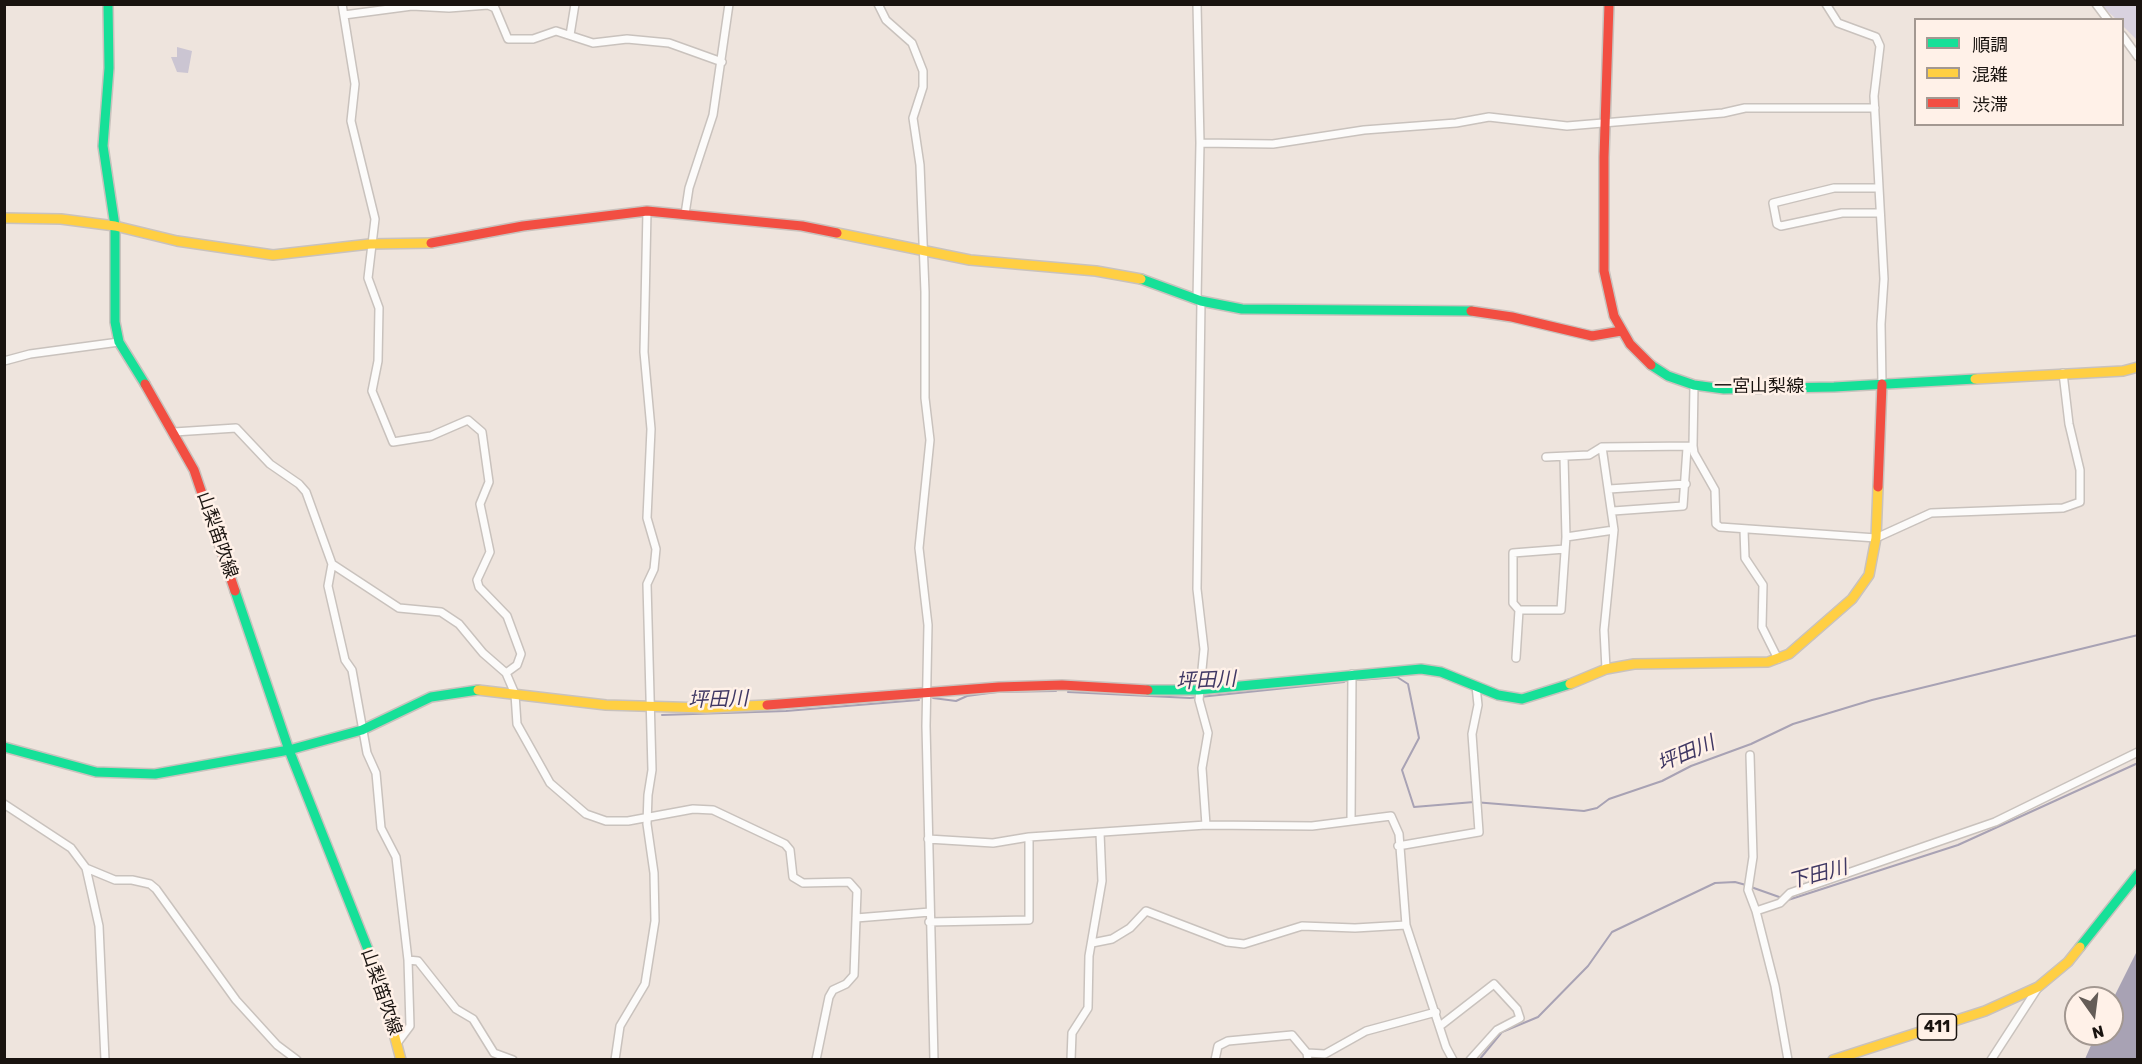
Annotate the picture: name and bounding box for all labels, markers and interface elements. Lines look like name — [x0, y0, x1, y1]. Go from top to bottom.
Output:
legend — [1914, 18, 2124, 126]
text: 順調 — [1972, 34, 2008, 56]
text: 混雑 — [1972, 64, 2008, 86]
text: 渋滞 — [1972, 94, 2008, 116]
street label: 一宮山梨線 — [1714, 376, 1804, 398]
street label: 山梨笛吹線 — [192, 489, 242, 581]
water label: 坪田川 — [1175, 667, 1237, 695]
water label: 坪田川 — [688, 687, 748, 713]
water label: 坪田川 — [1654, 731, 1718, 777]
water label: 下田川 — [1786, 856, 1850, 894]
street label: 山梨笛吹線 — [356, 946, 406, 1038]
north arrow — [2064, 986, 2124, 1046]
road number: 411 — [1918, 1014, 1956, 1040]
text: N — [2090, 1021, 2106, 1043]

